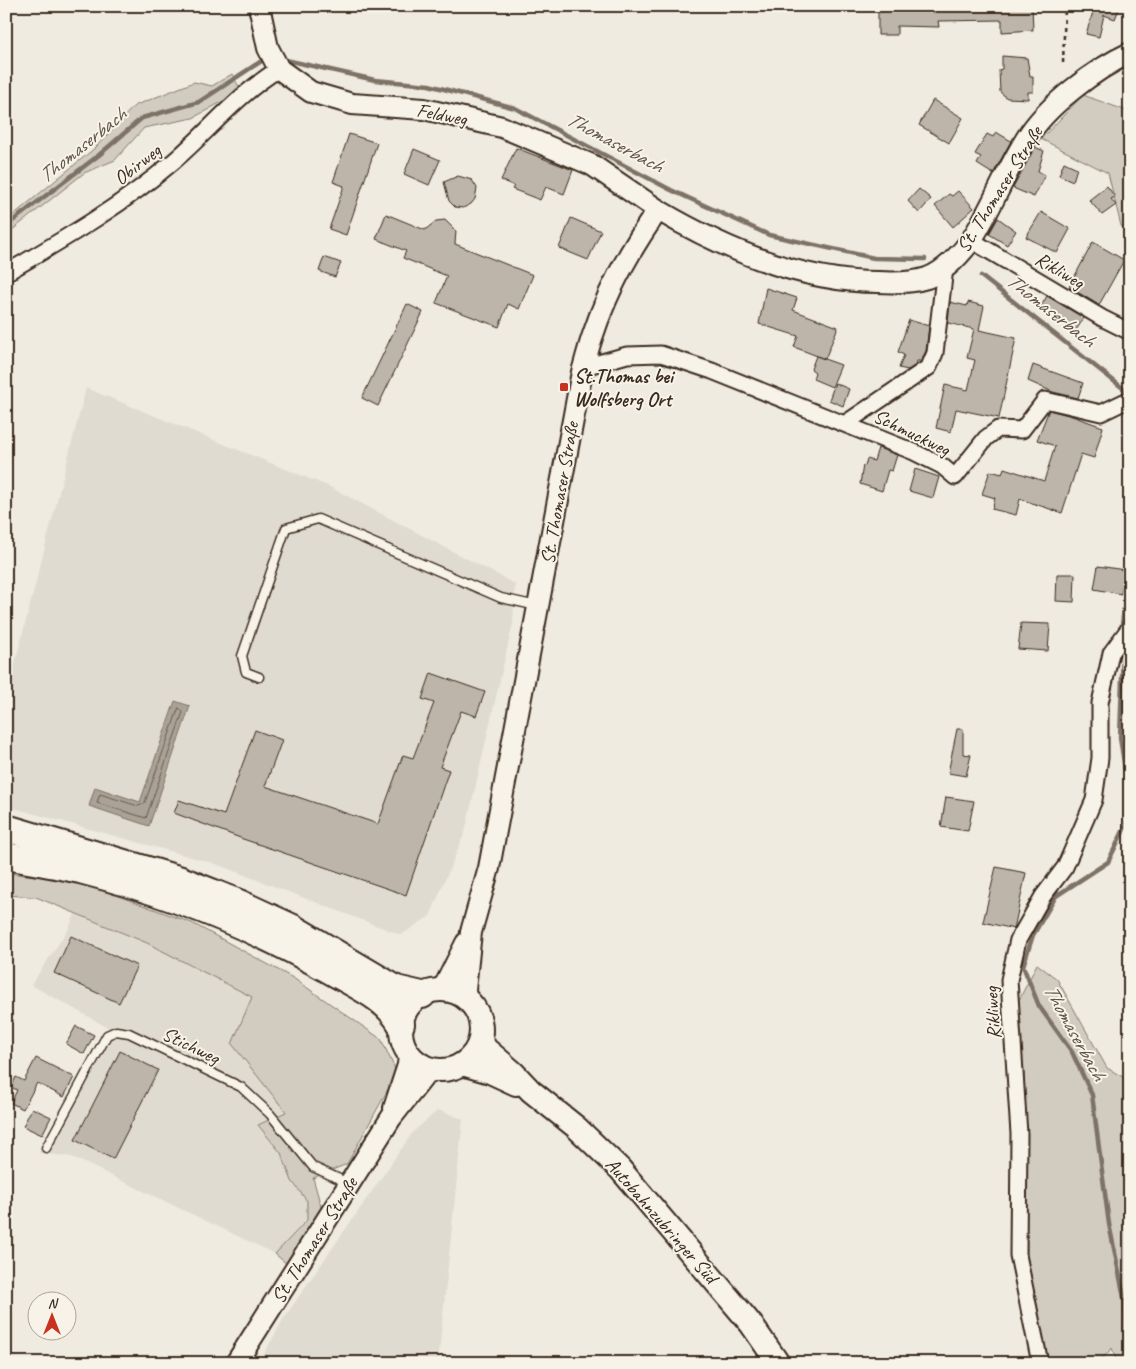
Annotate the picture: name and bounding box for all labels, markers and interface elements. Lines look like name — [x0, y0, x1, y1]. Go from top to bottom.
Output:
street label: Feldweg — [415, 97, 470, 132]
water label: Thomaserbach — [33, 100, 133, 188]
water label: Thomaserbach — [562, 106, 670, 179]
street label: St. Thomaser Straße — [951, 120, 1049, 257]
street label: Obirweg — [109, 138, 167, 191]
street label: Rikliweg — [1031, 246, 1090, 295]
water label: Thomaserbach — [1001, 267, 1103, 354]
place label: St.Thomas bei Wolfsberg Ort — [574, 364, 676, 412]
marker: St.Thomas bei Wolfsberg Ort — [558, 381, 570, 393]
street label: Schmuckweg — [869, 403, 955, 462]
street label: St. Thomaser Straße — [535, 419, 585, 566]
water label: Thomaserbach — [1038, 979, 1113, 1087]
street label: Rikliweg — [978, 985, 1007, 1040]
street label: Stichweg — [158, 1021, 225, 1071]
street label: Autobahnzubringer Süd — [600, 1152, 725, 1291]
street label: St. Thomaser Straße — [266, 1171, 364, 1308]
north arrow — [28, 1292, 78, 1342]
text: N — [48, 1295, 59, 1312]

